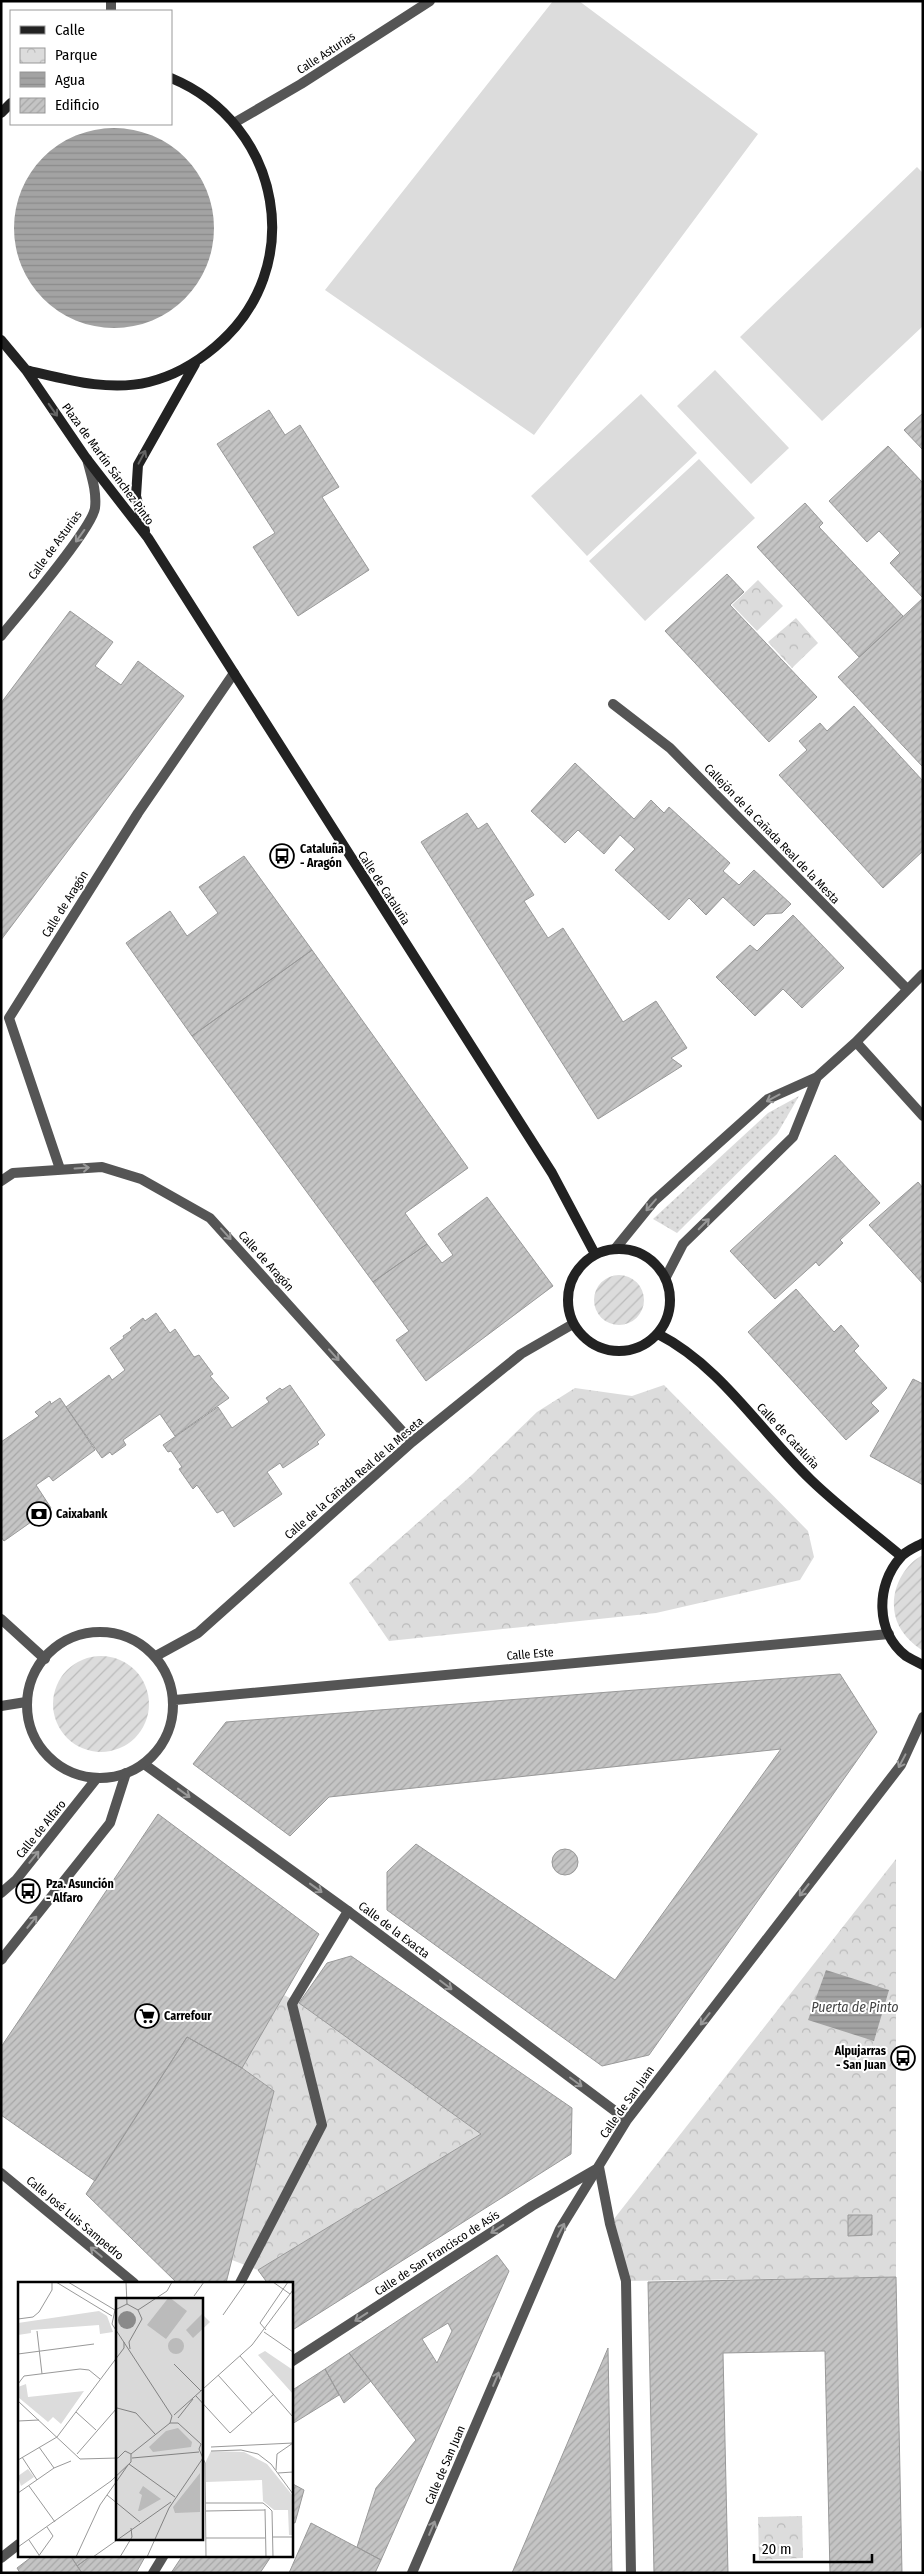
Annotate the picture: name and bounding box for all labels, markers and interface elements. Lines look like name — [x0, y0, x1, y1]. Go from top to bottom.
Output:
legend — [10, 10, 172, 125]
text: Calle — [55, 21, 85, 39]
street label: Calle Asturias — [294, 29, 358, 77]
text: Parque — [55, 46, 98, 64]
text: Agua — [55, 71, 85, 89]
text: Edificio — [55, 96, 100, 114]
street label: Plaza de Martín Sánchez Pinto — [59, 400, 157, 528]
one-way arrow — [48, 403, 58, 417]
one-way arrow — [138, 450, 147, 465]
street label: Calle de Asturias — [25, 508, 85, 582]
one-way arrow — [74, 529, 85, 542]
street label: Callejón de la Cañada Real de la Mesta — [701, 761, 843, 907]
place label: Cataluña - Aragón — [300, 842, 344, 870]
bus stop icon: Cataluña - Aragón — [269, 843, 295, 869]
street label: Calle de Cataluña — [355, 849, 413, 928]
street label: Calle de Aragón — [39, 868, 91, 940]
one-way arrow — [765, 1093, 780, 1103]
one-way arrow — [74, 1164, 90, 1173]
one-way arrow — [645, 1198, 657, 1211]
one-way arrow — [698, 1218, 710, 1230]
one-way arrow — [220, 1228, 231, 1241]
street label: Calle de Aragón — [235, 1228, 297, 1294]
one-way arrow — [328, 1349, 340, 1362]
street label: Calle de Cataluña — [754, 1400, 822, 1472]
street label: Calle de la Cañada Real de la Meseta — [282, 1414, 426, 1542]
bank icon: Caixabank — [26, 1501, 52, 1527]
place label: Caixabank — [56, 1507, 108, 1521]
street label: Calle Este — [506, 1645, 554, 1663]
one-way arrow — [897, 1753, 907, 1768]
one-way arrow — [177, 1788, 191, 1798]
street label: Calle de Alfaro — [13, 1797, 69, 1861]
one-way arrow — [29, 1851, 40, 1864]
place label: Pza. Asunción - Alfaro — [46, 1877, 114, 1905]
bus stop icon: Pza. Asunción - Alfaro — [15, 1878, 41, 1904]
one-way arrow — [308, 1883, 322, 1893]
one-way arrow — [799, 1883, 810, 1896]
street label: Calle de la Exacta — [356, 1899, 432, 1961]
one-way arrow — [26, 1915, 37, 1928]
one-way arrow — [439, 1979, 452, 1990]
water label: Puerta de Pinto — [811, 1999, 899, 2016]
supermarket icon: Carrefour — [134, 2003, 160, 2029]
place label: Carrefour — [164, 2009, 212, 2023]
one-way arrow — [700, 2012, 710, 2026]
place label: Alpujarras - San Juan — [834, 2044, 887, 2072]
bus stop icon: Alpujarras - San Juan — [890, 2045, 916, 2071]
street label: Calle de San Juan — [597, 2063, 657, 2141]
one-way arrow — [569, 2077, 583, 2087]
street label: Calle José Luis Sampedro — [24, 2173, 126, 2263]
street label: Calle de San Francisco de Asís — [372, 2207, 502, 2299]
one-way arrow — [557, 2223, 566, 2238]
one-way arrow — [491, 2224, 505, 2234]
one-way arrow — [90, 2246, 103, 2257]
inset map — [18, 2282, 292, 2556]
one-way arrow — [354, 2312, 368, 2322]
one-way arrow — [492, 2372, 502, 2387]
street label: Calle de San Juan — [422, 2423, 468, 2507]
one-way arrow — [427, 2521, 437, 2536]
scale bar — [754, 2532, 872, 2564]
text: 20 m — [762, 2540, 792, 2558]

